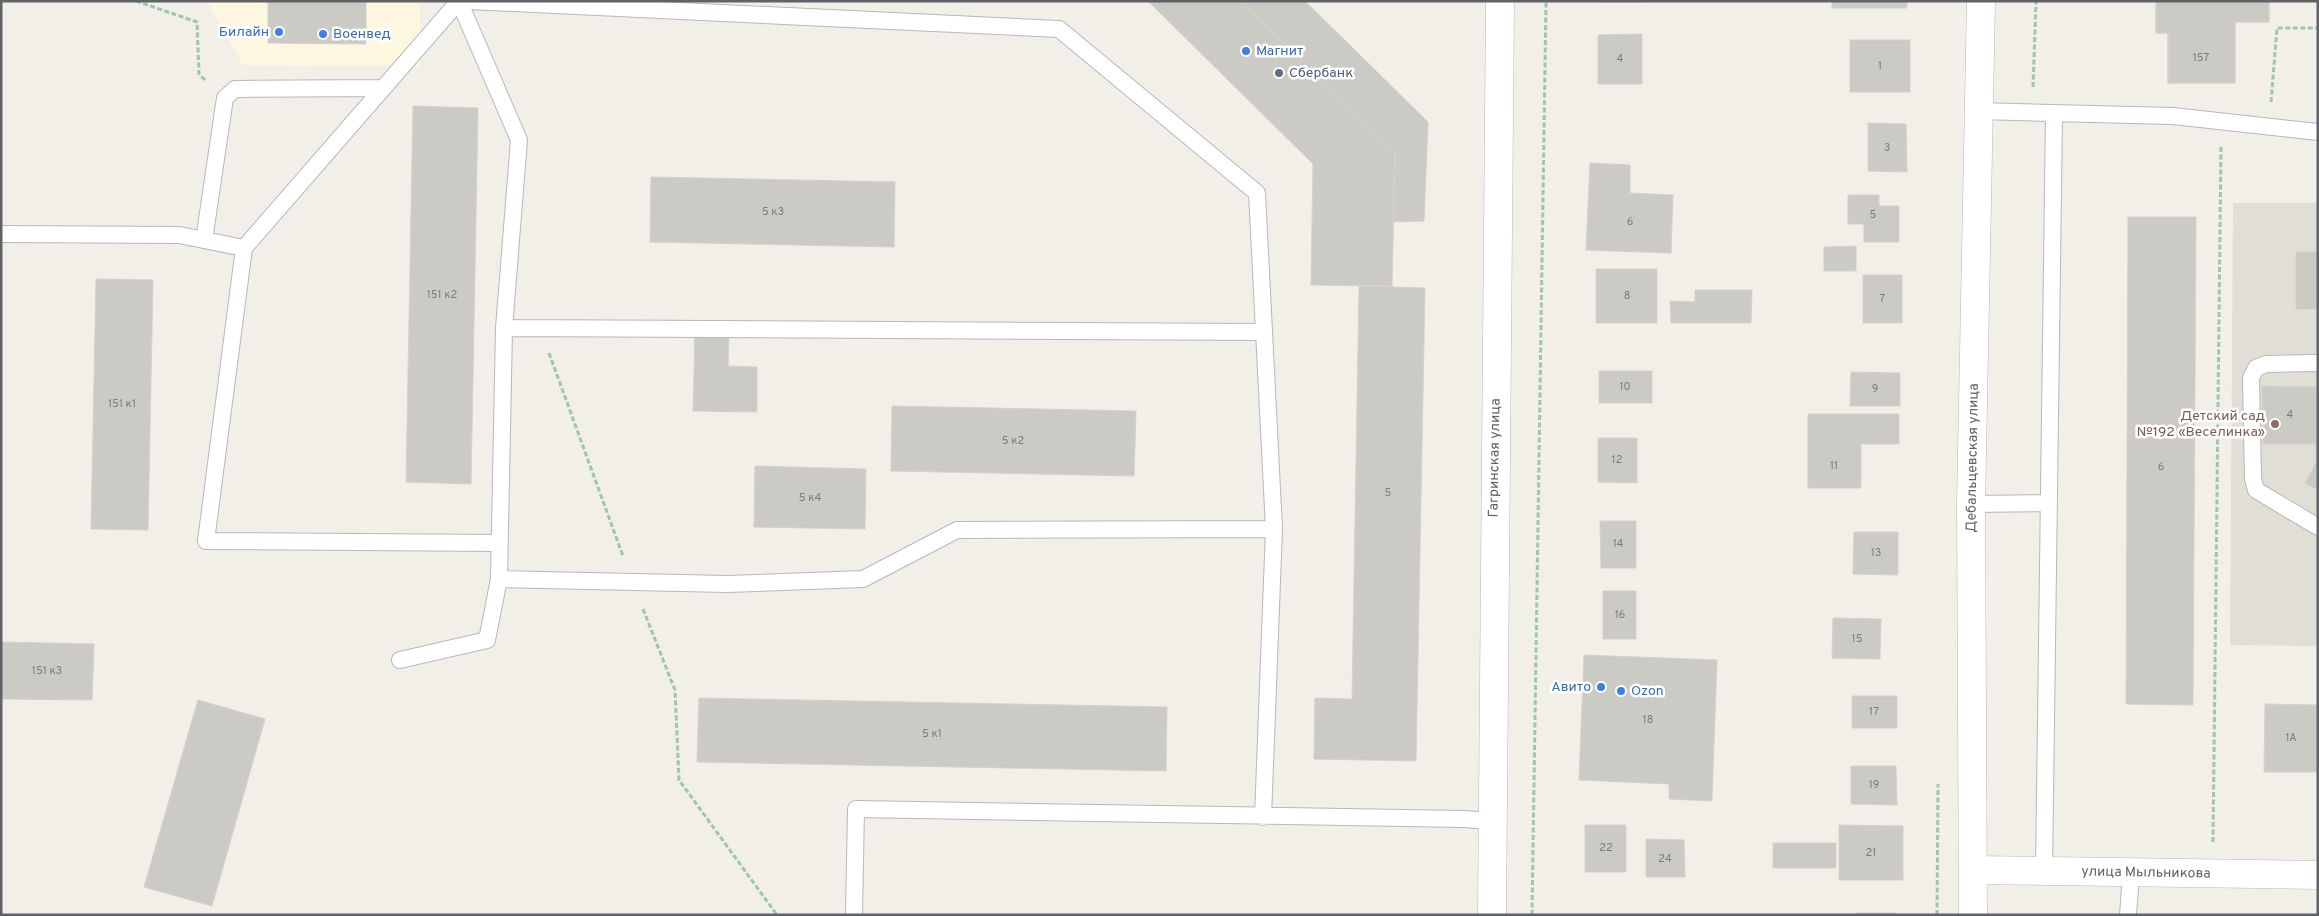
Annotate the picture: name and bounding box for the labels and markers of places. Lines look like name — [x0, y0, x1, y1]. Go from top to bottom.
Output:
place label: Билайн — [219, 24, 269, 41]
marker: Билайн — [273, 26, 285, 38]
place label: Военвед — [333, 26, 391, 43]
marker: Военвед — [317, 28, 329, 40]
place label: Магнит — [1256, 43, 1303, 60]
marker: Магнит — [1240, 45, 1252, 57]
place label: Сбербанк — [1289, 65, 1353, 82]
marker: Сбербанк — [1273, 67, 1285, 79]
place label: Детский сад №192 «Веселинка» — [2137, 408, 2265, 441]
marker: Детский сад №192 «Веселинка» — [2269, 418, 2281, 430]
place label: Авито — [1551, 679, 1591, 696]
marker: Авито — [1595, 681, 1607, 693]
place label: Ozon — [1631, 683, 1664, 700]
marker: Ozon — [1615, 685, 1627, 697]

